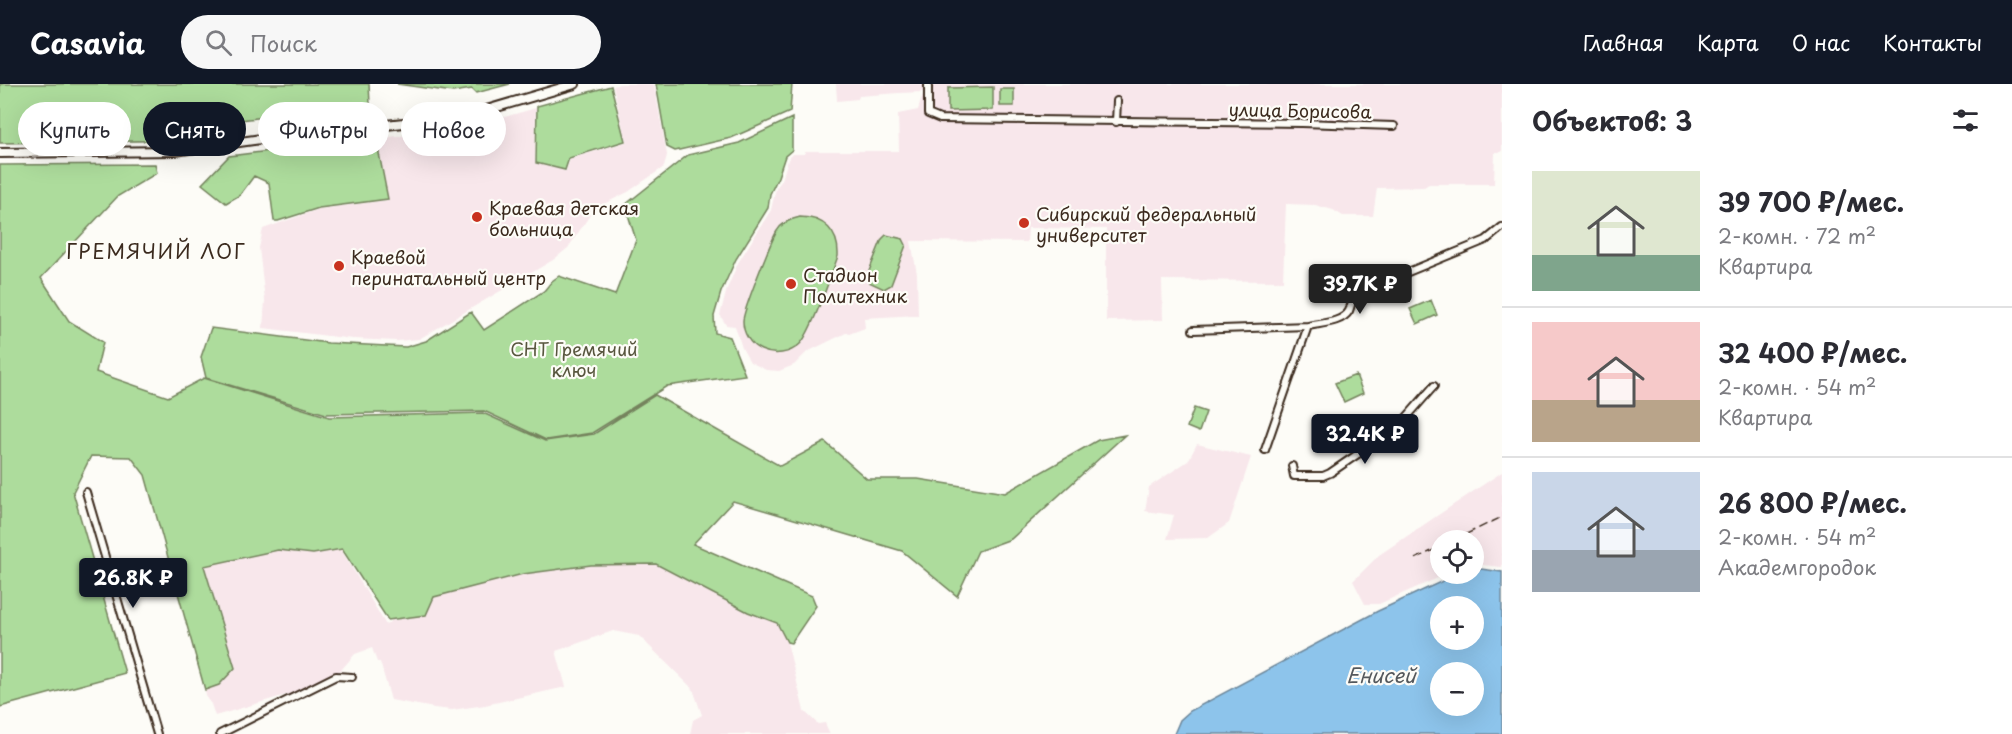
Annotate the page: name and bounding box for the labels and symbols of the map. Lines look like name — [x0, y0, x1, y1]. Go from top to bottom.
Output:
street label: улица Борисова — [1228, 95, 1373, 125]
place label: Краевая детская больница — [489, 194, 639, 242]
place label: Сибирский федеральный университет — [1036, 200, 1257, 248]
marker: Краевая детская больница — [470, 210, 484, 224]
marker: Сибирский федеральный университет — [1017, 216, 1031, 230]
district label: ГРЕМЯЧИЙ ЛОГ — [66, 236, 246, 266]
place label: Краевой перинатальный центр — [351, 243, 546, 291]
marker: Краевой перинатальный центр — [332, 259, 346, 273]
place label: Стадион Политехник — [803, 261, 907, 309]
pin: 39.7K ₽ — [1305, 264, 1415, 315]
marker: Стадион Политехник — [784, 277, 798, 291]
park label: СНТ Гремячий ключ — [510, 335, 638, 383]
pin: 32.4K ₽ — [1310, 414, 1420, 465]
pin: 26.8K ₽ — [78, 558, 188, 609]
water label: Енисей — [1346, 660, 1418, 690]

